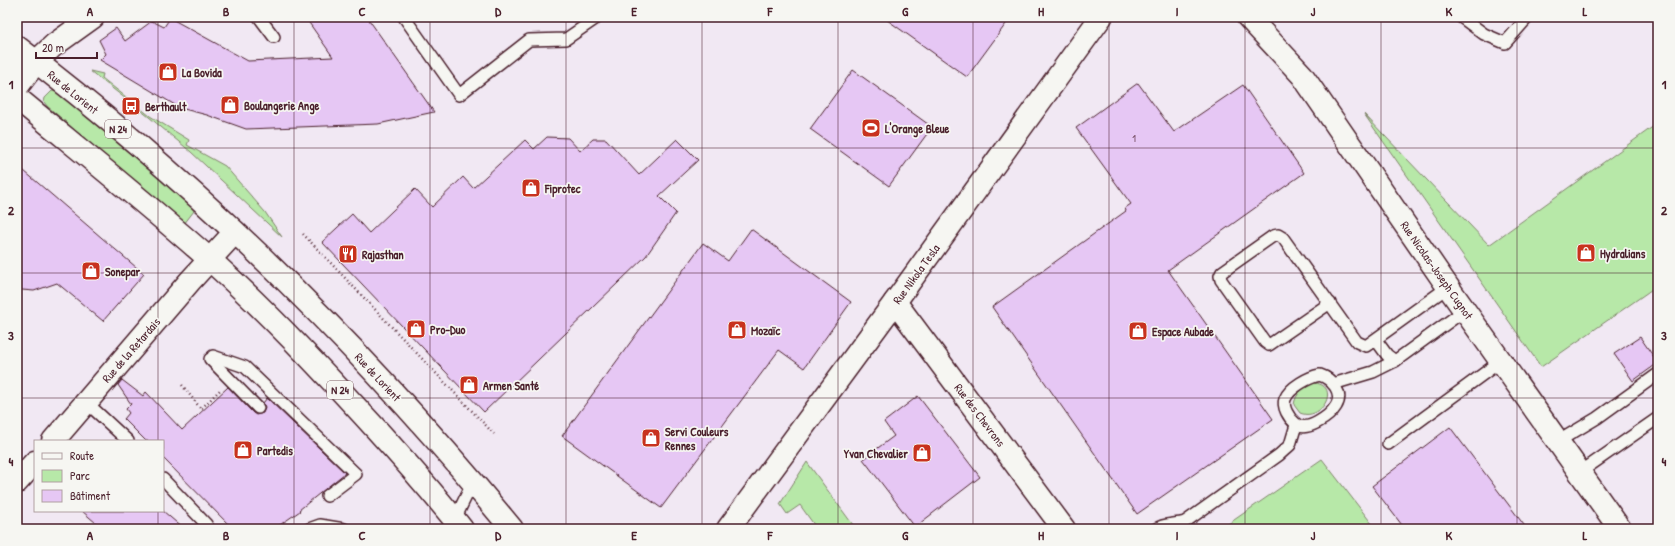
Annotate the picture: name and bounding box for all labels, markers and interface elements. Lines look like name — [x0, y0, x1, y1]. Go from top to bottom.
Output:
text: A — [87, 2, 94, 20]
text: B — [223, 2, 230, 20]
text: C — [358, 2, 366, 20]
text: D — [495, 2, 502, 20]
text: E — [631, 2, 637, 20]
text: F — [767, 2, 774, 20]
text: G — [902, 2, 909, 20]
text: H — [1038, 2, 1044, 20]
text: I — [1175, 2, 1179, 20]
text: J — [1311, 2, 1316, 20]
text: K — [1446, 2, 1453, 20]
text: L — [1583, 2, 1588, 20]
scale bar — [36, 34, 97, 60]
text: 20 m — [42, 39, 64, 56]
shop icon: La Bovida — [157, 61, 179, 83]
place label: La Bovida — [182, 64, 222, 81]
street label: Rue de Lorient — [44, 66, 103, 118]
text: 1 — [9, 75, 14, 93]
text: 1 — [1662, 75, 1667, 93]
shop icon: Boulangerie Ange — [219, 94, 241, 116]
bus stop icon: Berthault — [120, 95, 142, 117]
place label: Boulangerie Ange — [244, 97, 320, 115]
place label: Berthault — [145, 98, 187, 115]
sports icon: L'Orange Bleue — [860, 117, 882, 139]
road number: N 24 — [105, 120, 131, 138]
place label: L'Orange Bleue — [885, 120, 950, 138]
house number: 1 — [1132, 132, 1136, 145]
shop icon: Fiprotec — [520, 177, 542, 199]
place label: Fiprotec — [544, 180, 581, 198]
text: 2 — [8, 201, 15, 219]
text: 2 — [1661, 201, 1668, 219]
street label: Rue Nicolas-Joseph Cugnot — [1397, 217, 1478, 323]
street label: Rue Nikola Tesla — [888, 240, 944, 307]
shop icon: Hydralians — [1575, 242, 1597, 264]
restaurant icon: Rajasthan — [337, 243, 359, 265]
place label: Hydralians — [1600, 245, 1646, 263]
place label: Rajasthan — [362, 246, 404, 263]
shop icon: Sonepar — [80, 260, 102, 282]
place label: Sonepar — [105, 263, 140, 281]
street label: Rue de la Retardais — [98, 314, 164, 386]
shop icon: Pro-Duo — [405, 318, 427, 340]
shop icon: Mozaïc — [726, 319, 748, 341]
shop icon: Espace Aubade — [1127, 320, 1149, 342]
place label: Pro-Duo — [430, 321, 466, 338]
place label: Mozaïc — [751, 322, 781, 339]
place label: Espace Aubade — [1152, 323, 1214, 341]
text: 3 — [8, 326, 14, 344]
text: 3 — [1661, 326, 1667, 344]
street label: Rue de Lorient — [351, 349, 406, 406]
shop icon: Armen Santé — [458, 374, 480, 396]
place label: Armen Santé — [483, 377, 539, 394]
street label: Rue des Chevrons — [951, 380, 1010, 450]
road number: N 24 — [327, 381, 353, 399]
place label: Servi Couleurs Rennes — [665, 423, 729, 454]
shop icon: Servi Couleurs Rennes — [640, 427, 662, 449]
shop icon: Partedis — [232, 439, 254, 461]
legend — [34, 440, 164, 512]
place label: Partedis — [257, 442, 293, 459]
shop icon: Yvan Chevalier — [911, 442, 933, 464]
place label: Yvan Chevalier — [843, 445, 908, 462]
text: Route — [70, 447, 94, 464]
text: 4 — [9, 452, 14, 470]
text: 4 — [1662, 452, 1667, 470]
text: Parc — [70, 467, 90, 484]
text: Bâtiment — [70, 487, 111, 504]
text: A — [87, 526, 94, 544]
text: B — [223, 526, 230, 544]
text: C — [358, 526, 366, 544]
text: D — [495, 526, 502, 544]
text: E — [631, 526, 637, 544]
text: F — [767, 526, 774, 544]
text: G — [902, 526, 909, 544]
text: H — [1038, 526, 1044, 544]
text: I — [1175, 526, 1179, 544]
text: J — [1311, 526, 1316, 544]
text: K — [1446, 526, 1453, 544]
text: L — [1583, 526, 1588, 544]

